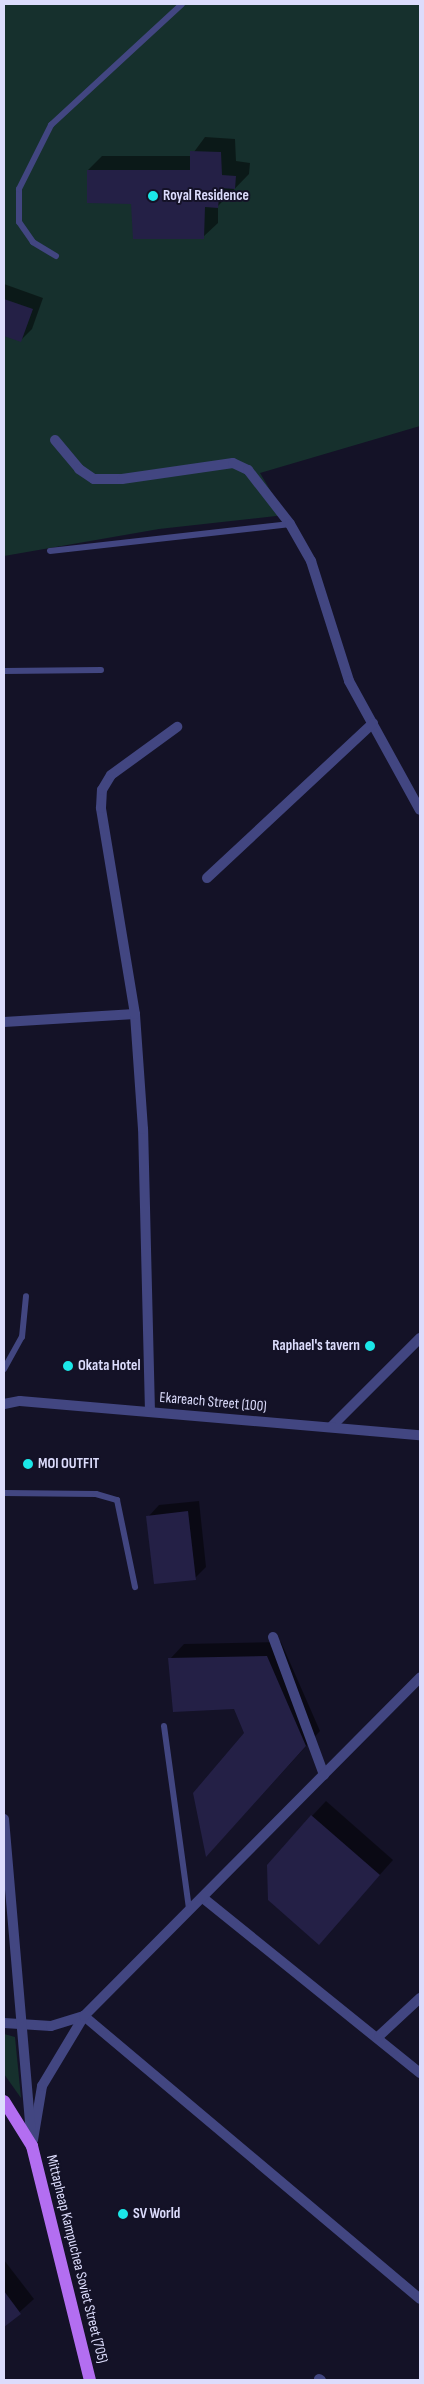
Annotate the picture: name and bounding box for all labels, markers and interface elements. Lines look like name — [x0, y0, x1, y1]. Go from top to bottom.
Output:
place label: Royal Residence — [163, 187, 249, 205]
marker: Royal Residence — [147, 190, 159, 202]
place label: Raphael's tavern — [272, 1337, 360, 1355]
marker: Raphael's tavern — [364, 1340, 376, 1352]
place label: Okata Hotel — [78, 1357, 140, 1375]
marker: Okata Hotel — [62, 1360, 74, 1372]
street label: Ekareach Street (100) — [159, 1388, 267, 1416]
place label: MOI OUTFIT — [38, 1455, 99, 1473]
marker: MOI OUTFIT — [22, 1458, 34, 1470]
street label: Mittapheap Kampuchea Soviet Street (705) — [42, 2153, 112, 2365]
place label: SV World — [133, 2205, 180, 2223]
marker: SV World — [117, 2208, 129, 2220]

